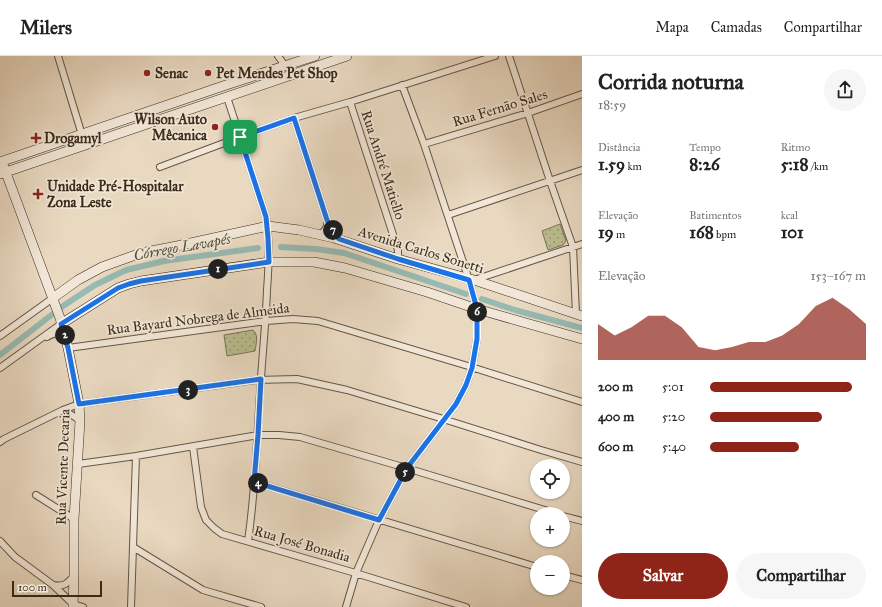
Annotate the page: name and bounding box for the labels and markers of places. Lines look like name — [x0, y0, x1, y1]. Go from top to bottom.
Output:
place label: Senac — [155, 65, 188, 82]
place label: Pet Mendes Pet Shop — [216, 65, 338, 83]
marker: Senac — [142, 68, 152, 78]
marker: Pet Mendes Pet Shop — [203, 68, 213, 78]
place label: Wilson Auto Mêcanica — [134, 111, 208, 144]
pin — [223, 120, 257, 154]
marker: Wilson Auto Mêcanica — [210, 122, 220, 132]
place label: Drogamyl — [44, 130, 103, 148]
marker: Drogamyl — [31, 133, 41, 143]
place label: Unidade Pré-Hospitalar Zona Leste — [47, 178, 184, 211]
marker: Unidade Pré-Hospitalar Zona Leste — [32, 188, 44, 200]
pin: 7 — [323, 220, 343, 240]
pin: 1 — [208, 259, 228, 279]
pin: 6 — [467, 302, 487, 322]
pin: 2 — [55, 325, 75, 345]
pin: 3 — [178, 380, 198, 400]
pin: 5 — [395, 462, 415, 482]
pin: 4 — [248, 473, 268, 493]

